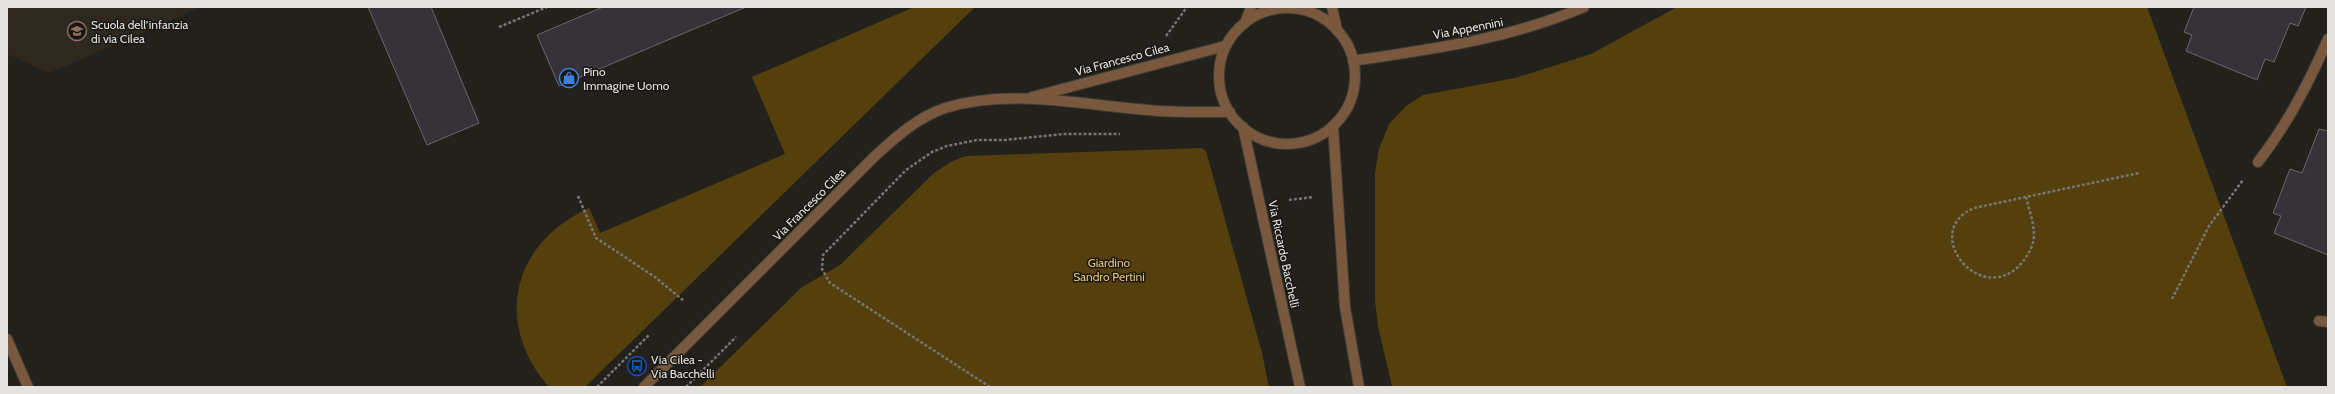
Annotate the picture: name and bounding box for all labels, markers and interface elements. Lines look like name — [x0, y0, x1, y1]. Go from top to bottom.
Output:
street label: Via Appennini — [1432, 14, 1504, 42]
place label: Scuola dell’infanzia di via Cilea — [91, 17, 189, 46]
school or university icon: Scuola dell’infanzia di via Cilea — [66, 20, 88, 42]
street label: Via Francesco Cilea — [1073, 39, 1171, 79]
place label: Pino Immagine Uomo — [583, 64, 670, 93]
shop icon: Pino Immagine Uomo — [558, 67, 580, 89]
street label: Via Francesco Cilea — [769, 164, 849, 244]
street label: Via Riccardo Bacchelli — [1265, 199, 1303, 309]
park label: Giardino Sandro Pertini — [1073, 255, 1145, 284]
place label: Via Cilea - Via Bacchelli — [651, 352, 714, 381]
bus stop icon: Via Cilea - Via Bacchelli — [626, 355, 648, 377]

